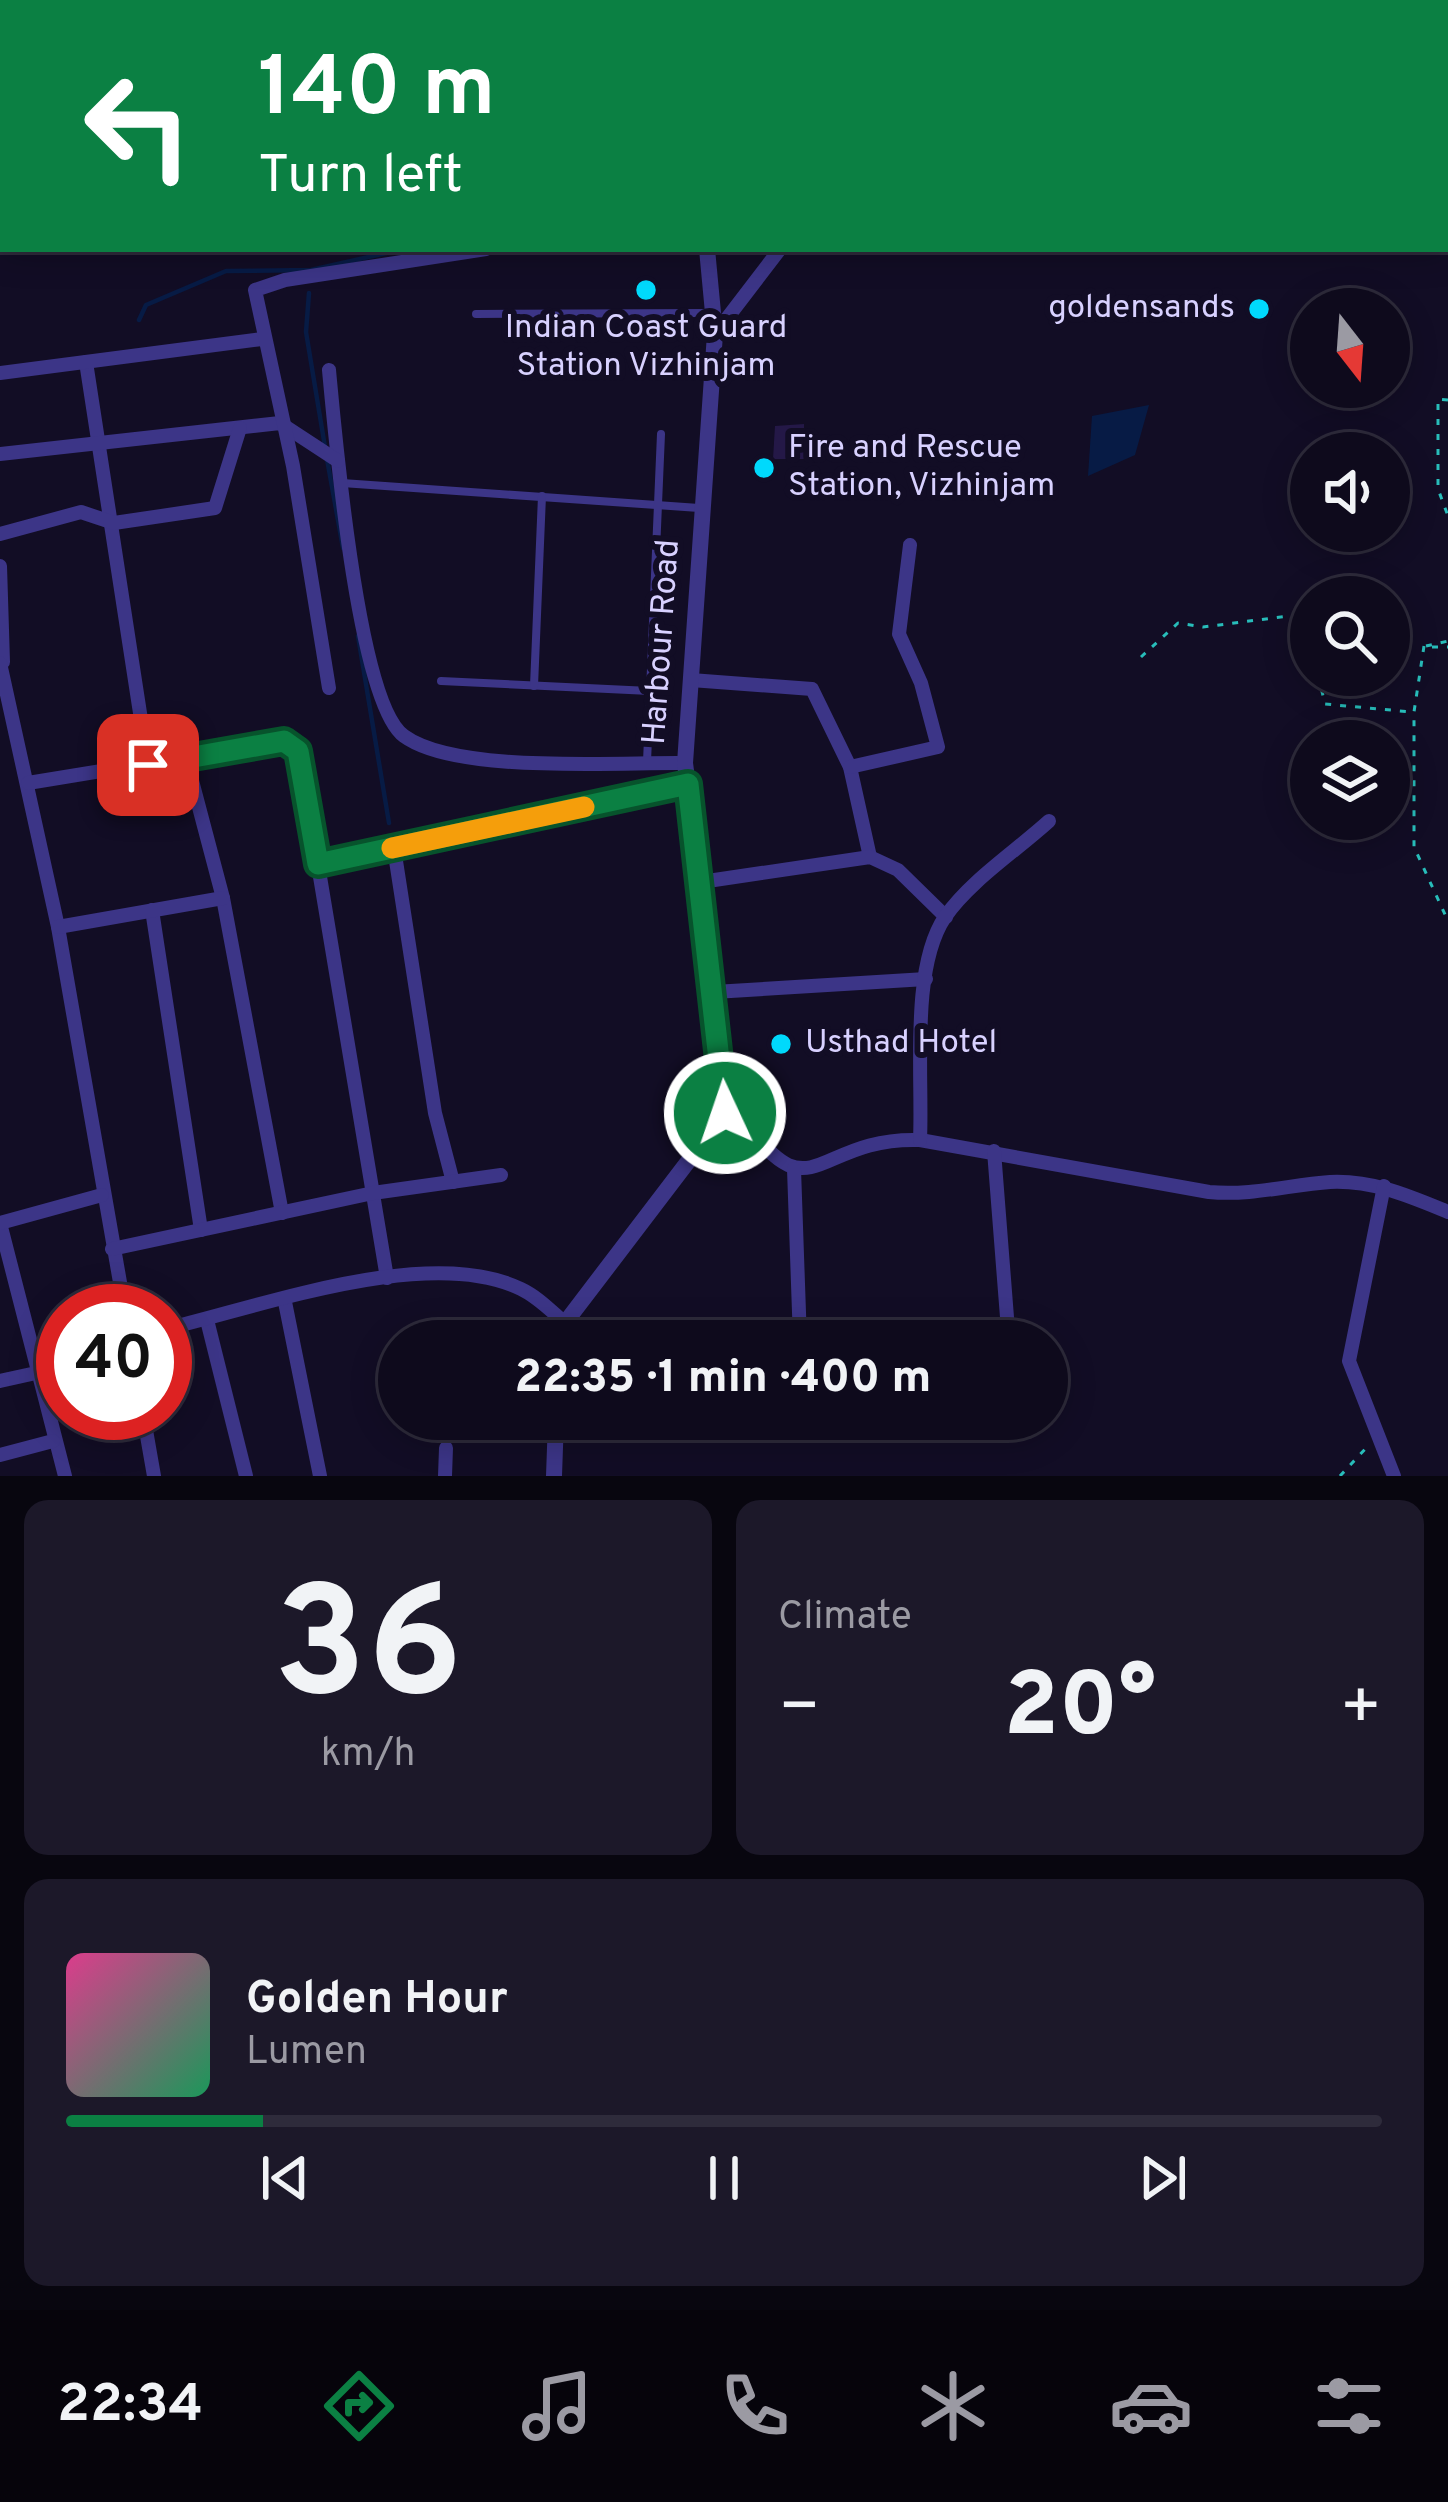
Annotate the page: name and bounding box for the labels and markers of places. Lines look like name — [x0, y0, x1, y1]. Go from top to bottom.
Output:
marker: Indian Coast Guard Station Vizhinjam — [633, 277, 659, 303]
place label: goldensands — [1048, 288, 1235, 330]
marker: goldensands — [1246, 296, 1272, 322]
place label: Indian Coast Guard Station Vizhinjam — [505, 308, 787, 388]
place label: Fire and Rescue Station, Vizhinjam — [788, 428, 1055, 508]
marker: Fire and Rescue Station, Vizhinjam — [751, 455, 777, 481]
pin — [97, 714, 199, 816]
place label: Usthad Hotel — [805, 1023, 997, 1065]
marker: Usthad Hotel — [768, 1031, 794, 1057]

